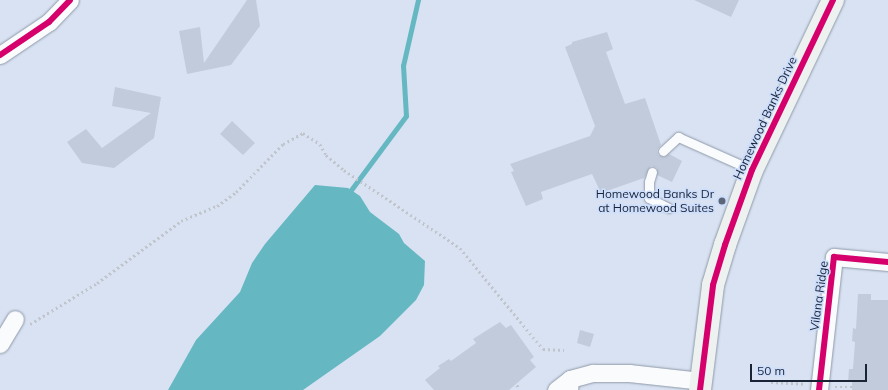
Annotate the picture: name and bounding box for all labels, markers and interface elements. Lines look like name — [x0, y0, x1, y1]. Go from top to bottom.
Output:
street label: Homewood Banks Drive — [730, 54, 800, 182]
place label: Homewood Banks Dr at Homewood Suites — [596, 187, 714, 215]
marker: Homewood Banks Dr at Homewood Suites — [717, 196, 727, 206]
street label: Vilana Ridge — [807, 260, 831, 332]
scale bar — [752, 356, 869, 382]
text: 50 m — [757, 363, 785, 378]

